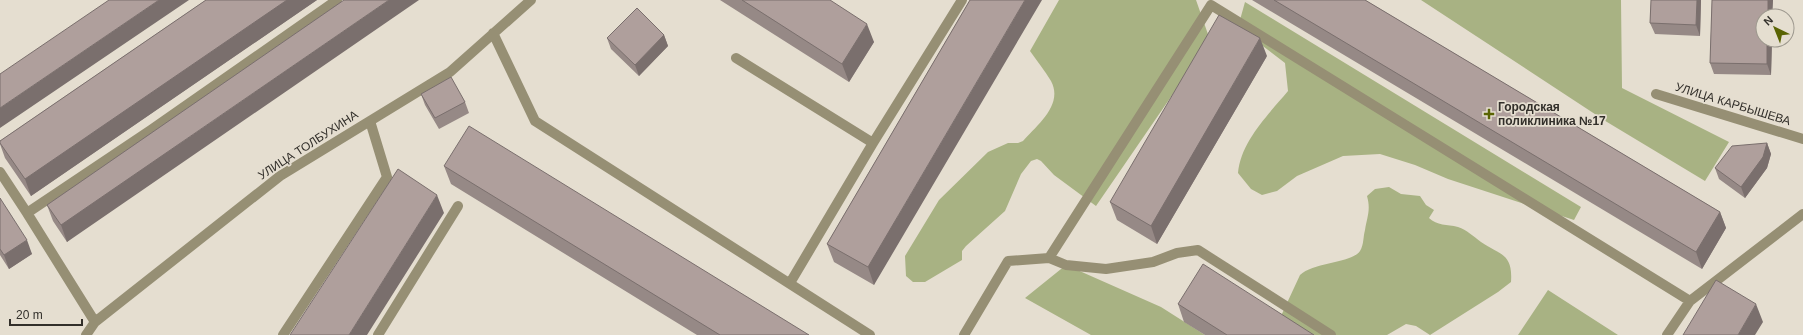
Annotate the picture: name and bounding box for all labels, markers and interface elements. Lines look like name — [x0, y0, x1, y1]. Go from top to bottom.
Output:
north arrow — [1755, 8, 1795, 48]
text: N — [1761, 14, 1775, 28]
street label: УЛИЦА КАРБЫШЕВА — [1674, 80, 1792, 128]
place label: Городская поликлиника №17 — [1498, 100, 1606, 128]
street label: УЛИЦА ТОЛБУХИНА — [255, 107, 361, 183]
marker: Городская поликлиника №17 — [1483, 108, 1495, 120]
scale bar — [10, 301, 82, 327]
text: 20 m — [16, 308, 43, 322]

